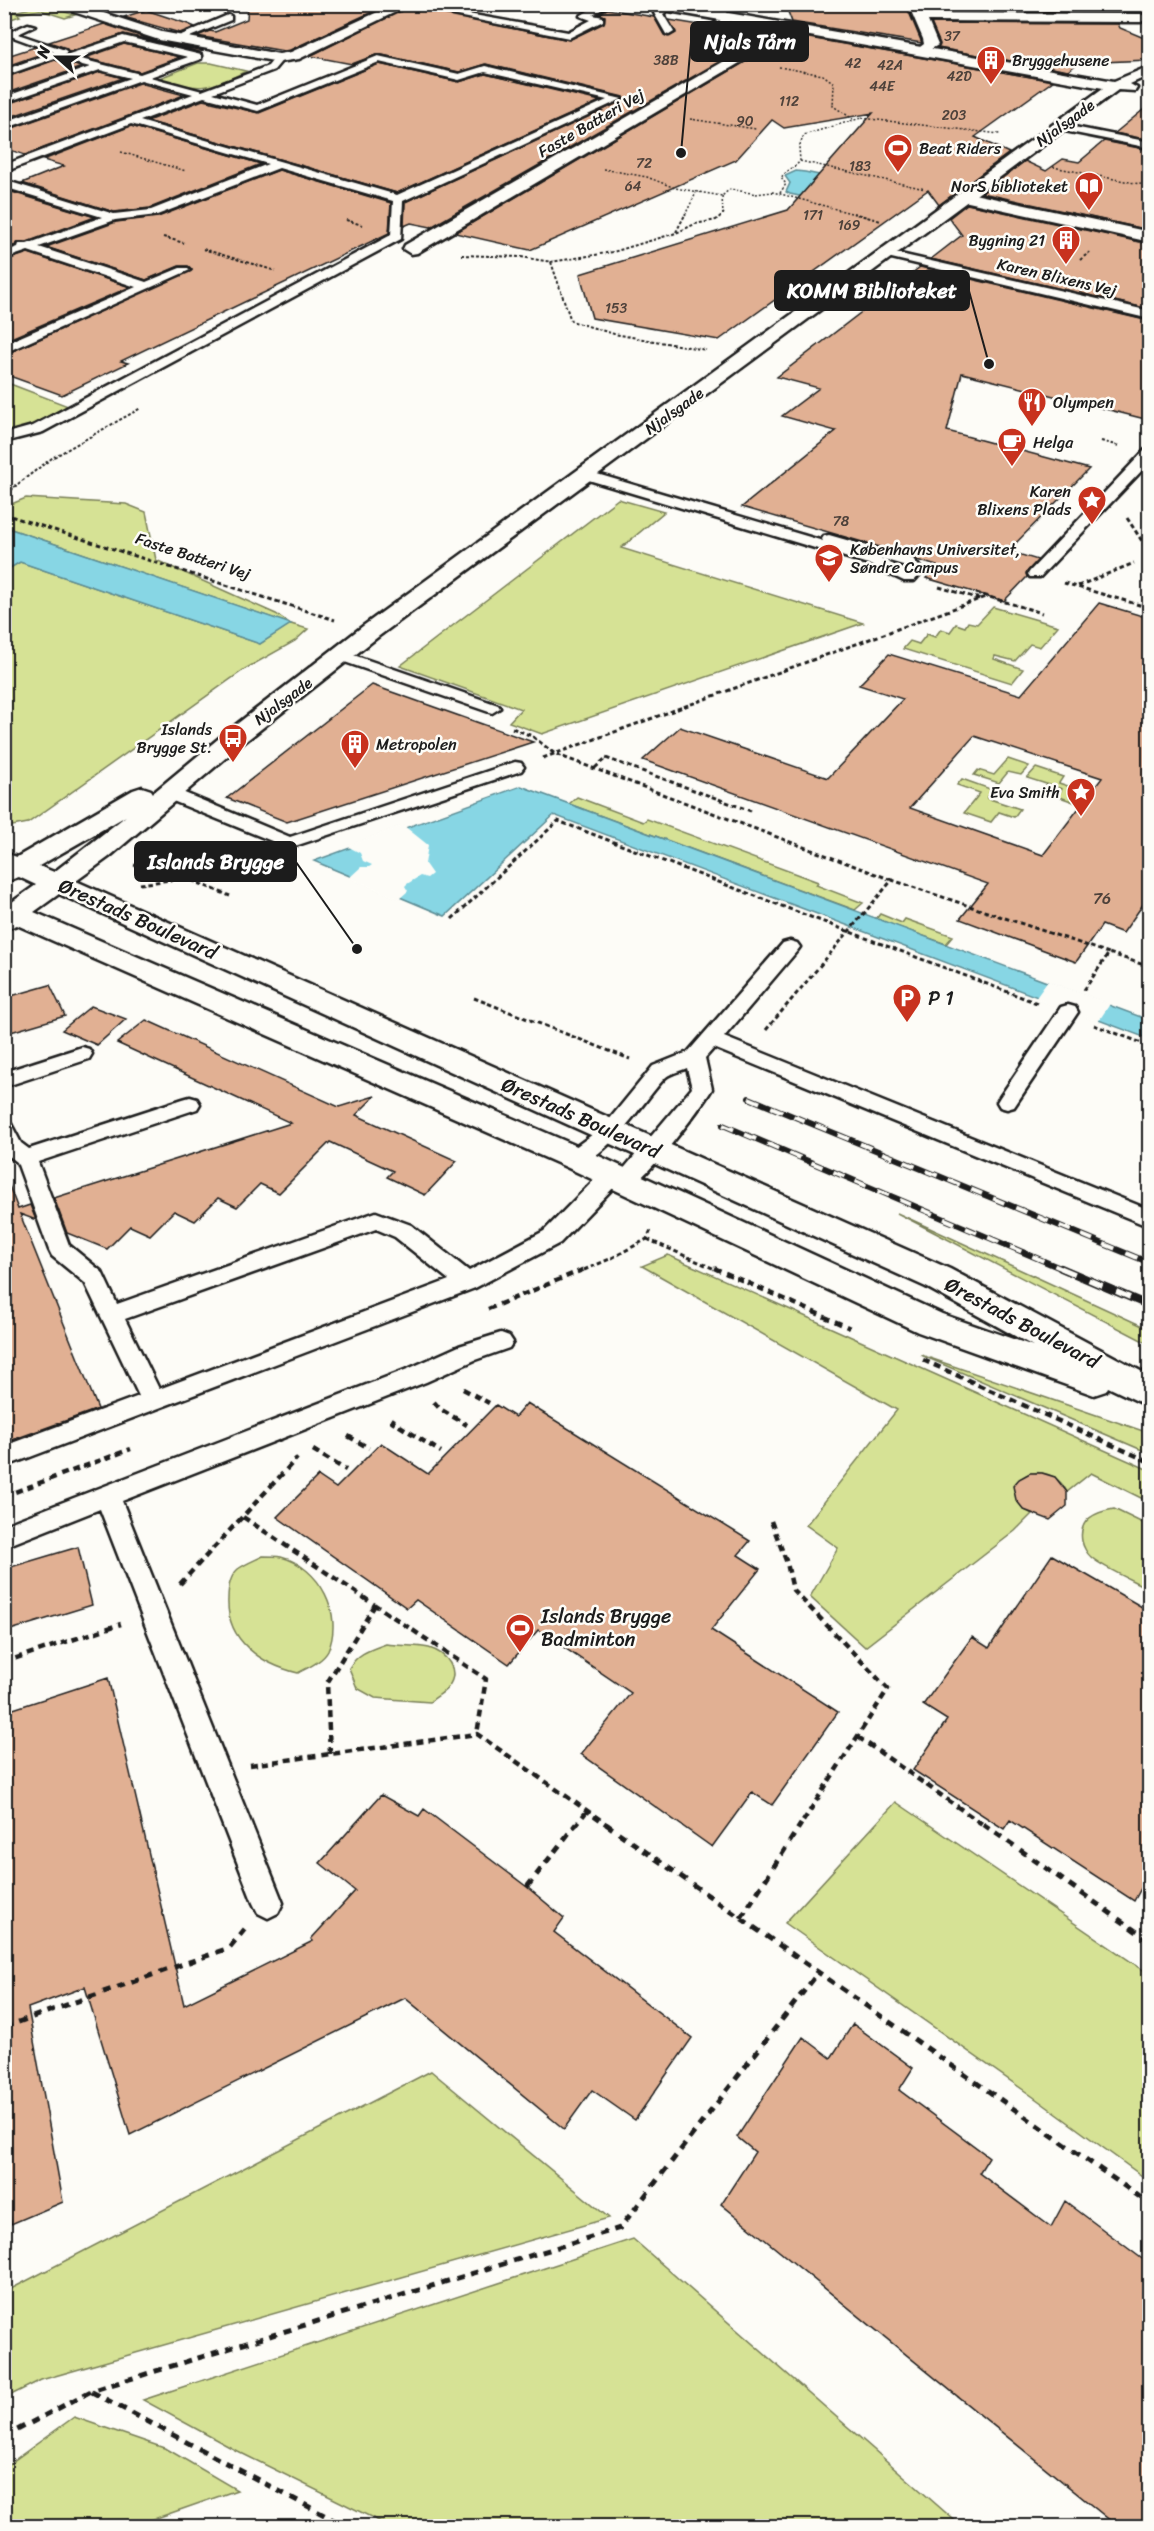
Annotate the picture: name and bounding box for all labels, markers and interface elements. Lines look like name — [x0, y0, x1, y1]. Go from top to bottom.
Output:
callout: Njals Tårn — [691, 22, 808, 61]
text: Njals Tårn — [703, 23, 797, 61]
house number: 37 — [944, 24, 961, 49]
north arrow — [27, 27, 87, 87]
text: N — [28, 41, 59, 63]
building icon: Bryggehusene — [975, 44, 1007, 86]
place label: Bryggehusene — [1012, 46, 1109, 75]
house number: 38B — [654, 48, 679, 73]
house number: 42 — [845, 51, 861, 76]
house number: 42A — [877, 53, 903, 78]
house number: 42D — [946, 64, 972, 89]
house number: 44E — [869, 74, 896, 99]
street label: Faste Batteri Vej — [532, 80, 651, 165]
house number: 112 — [779, 89, 799, 114]
street label: Njalsgade — [1029, 91, 1101, 155]
house number: 203 — [942, 103, 967, 128]
house number: 90 — [736, 109, 754, 134]
sports icon: Beat Riders — [882, 132, 914, 174]
place label: Beat Riders — [919, 134, 1002, 163]
house number: 72 — [636, 151, 652, 176]
house number: 183 — [849, 154, 871, 179]
library icon: NorS biblioteket — [1073, 170, 1105, 212]
place label: NorS biblioteket — [951, 172, 1068, 201]
house number: 64 — [625, 174, 642, 199]
house number: 171 — [803, 203, 823, 228]
house number: 169 — [838, 213, 861, 238]
building icon: Bygning 21 — [1050, 224, 1082, 266]
place label: Bygning 21 — [968, 226, 1045, 255]
street label: Karen Blixens Vej — [994, 249, 1120, 305]
callout: KOMM Biblioteket — [775, 271, 969, 310]
text: KOMM Biblioteket — [786, 272, 958, 310]
house number: 153 — [605, 296, 627, 321]
street label: Njalsgade — [638, 379, 710, 443]
restaurant icon: Olympen — [1016, 386, 1048, 428]
place label: Olympen — [1053, 388, 1114, 417]
cafe icon: Helga — [996, 426, 1028, 468]
place label: Helga — [1033, 428, 1074, 457]
place label: Karen Blixens Plads — [977, 477, 1072, 524]
place icon: Karen Blixens Plads — [1076, 484, 1108, 526]
house number: 78 — [833, 509, 850, 534]
street label: Faste Batteri Vej — [132, 524, 255, 588]
place label: Københavns Universitet, Søndre Campus — [850, 535, 1020, 582]
school or university icon: Københavns Universitet, Søndre Campus — [813, 542, 845, 584]
street label: Njalsgade — [247, 669, 319, 733]
place label: Islands Brygge St. — [137, 715, 213, 762]
bus stop icon: Islands Brygge St. — [217, 722, 249, 764]
building icon: Metropolen — [339, 728, 371, 770]
place label: Metropolen — [376, 730, 457, 759]
place icon: Eva Smith — [1065, 776, 1097, 818]
place label: Eva Smith — [990, 778, 1060, 807]
callout: Islands Brygge — [135, 842, 296, 881]
text: Islands Brygge — [147, 843, 285, 881]
street label: Ørestads Boulevard — [53, 868, 225, 970]
house number: 76 — [1093, 884, 1111, 913]
place label: P 1 — [928, 981, 954, 1016]
parking icon: P 1 — [891, 982, 923, 1024]
street label: Ørestads Boulevard — [496, 1067, 668, 1169]
street label: Ørestads Boulevard — [938, 1267, 1107, 1379]
place label: Islands Brygge Badminton — [540, 1599, 671, 1657]
sports icon: Islands Brygge Badminton — [504, 1612, 536, 1654]

